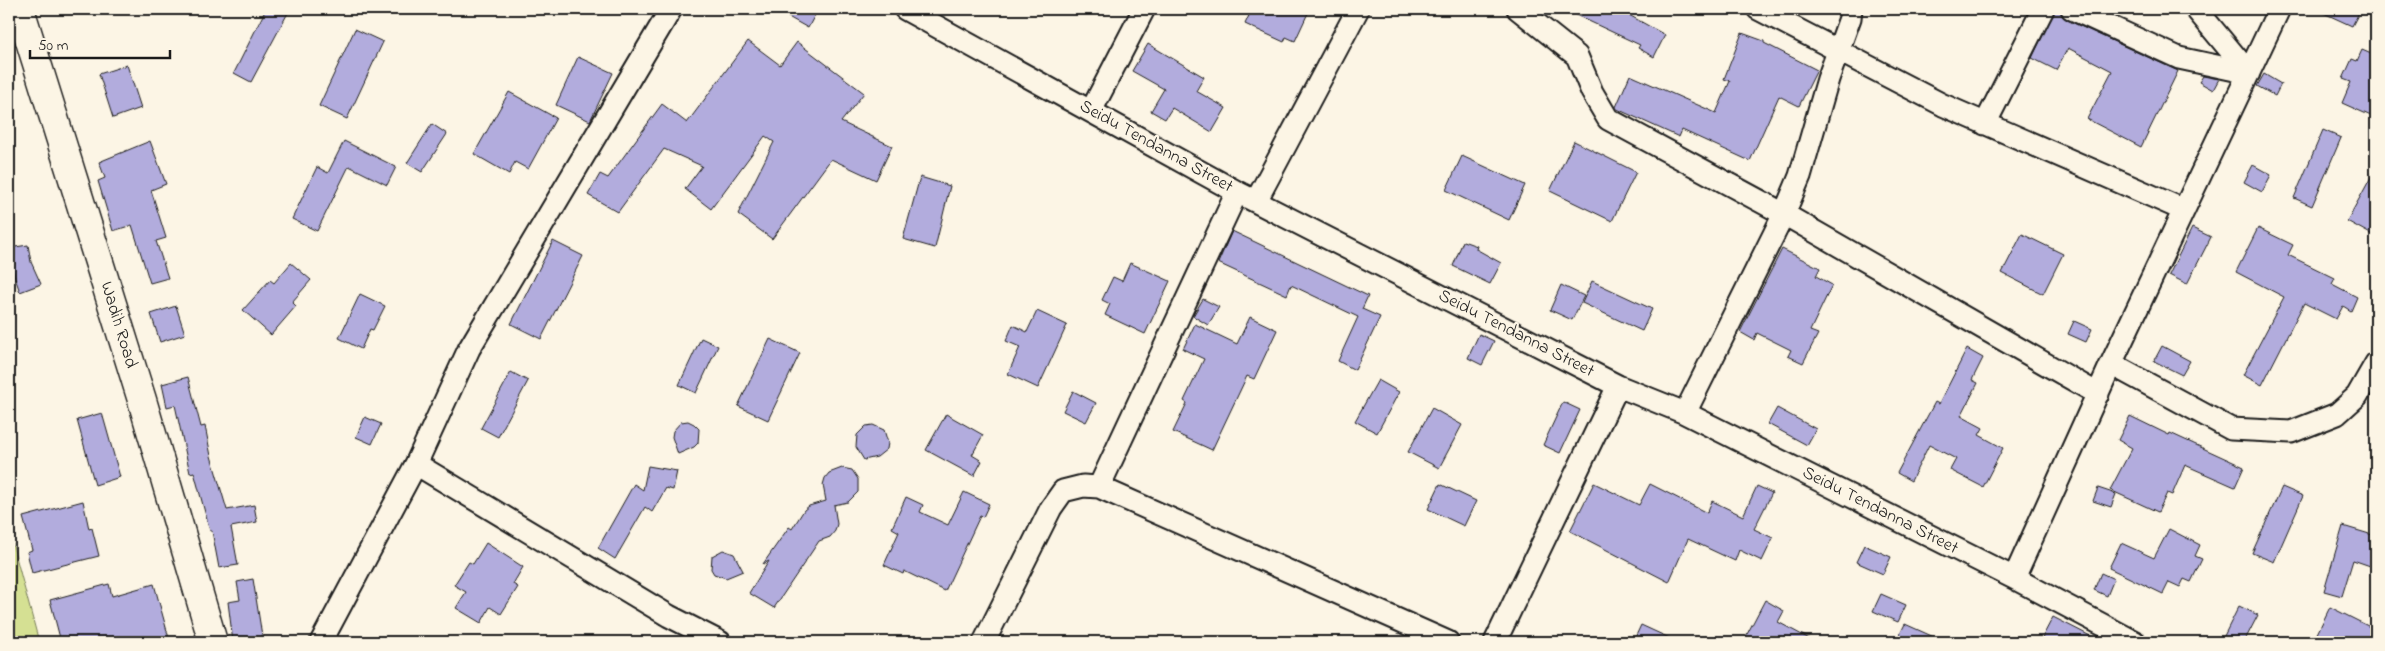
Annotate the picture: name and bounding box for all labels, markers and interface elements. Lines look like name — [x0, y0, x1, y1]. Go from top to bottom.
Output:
scale bar — [30, 28, 170, 60]
text: 50 m — [38, 35, 69, 57]
street label: Seidu Tendanna Street — [1074, 94, 1238, 200]
street label: Wadih Road — [93, 279, 143, 371]
street label: Seidu Tendanna Street — [1433, 283, 1599, 385]
street label: Seidu Tendanna Street — [1797, 460, 1963, 562]

